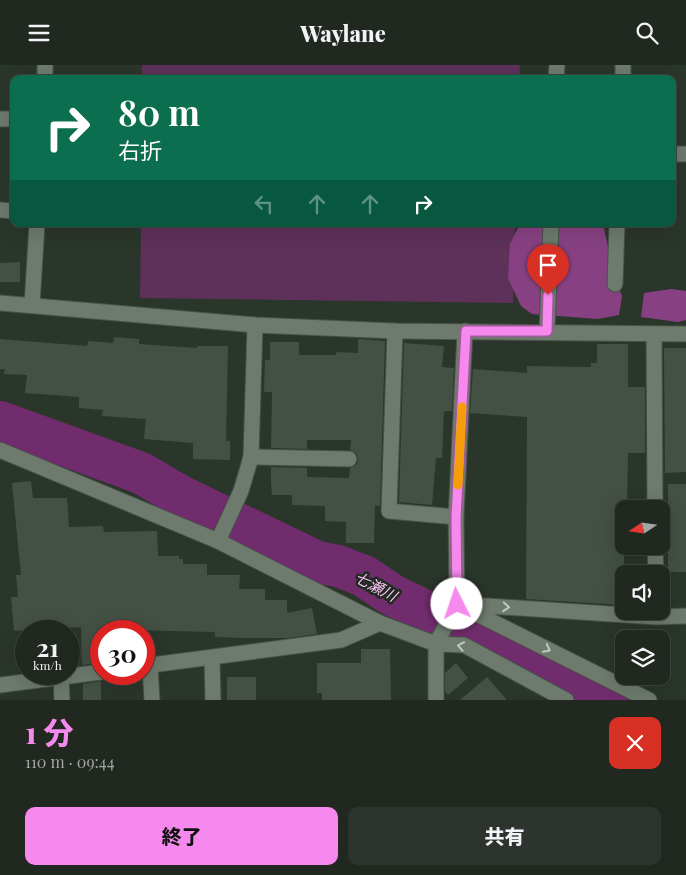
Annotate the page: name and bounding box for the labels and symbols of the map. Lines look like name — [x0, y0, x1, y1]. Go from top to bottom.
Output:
pin — [527, 244, 569, 295]
north arrow — [615, 500, 670, 555]
water label: 七瀬川 — [351, 567, 402, 606]
position arrow — [430, 577, 482, 629]
one-way arrow — [502, 602, 510, 613]
speed limit sign: 30 — [90, 620, 155, 685]
one-way arrow — [457, 642, 465, 652]
one-way arrow — [542, 643, 551, 653]

